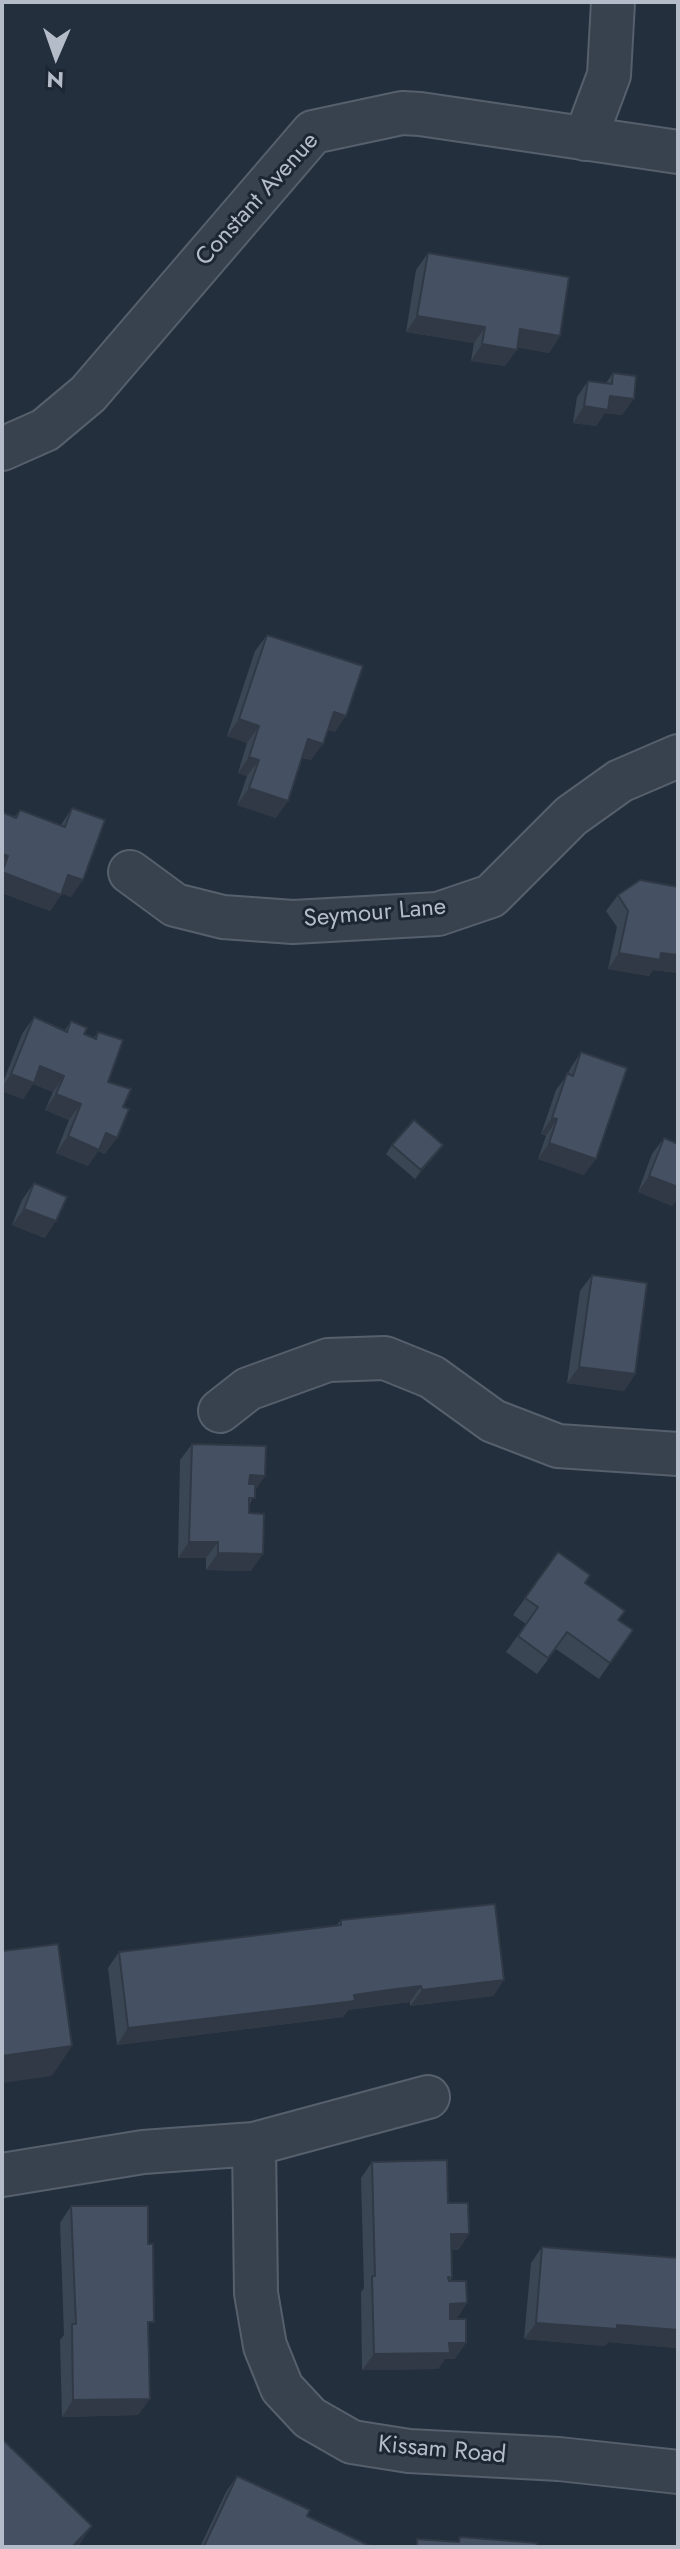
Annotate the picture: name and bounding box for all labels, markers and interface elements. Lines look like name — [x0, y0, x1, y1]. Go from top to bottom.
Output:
north arrow — [16, 16, 96, 96]
text: N — [46, 64, 64, 96]
street label: Constant Avenue — [191, 127, 325, 273]
street label: Seymour Lane — [303, 893, 447, 935]
street label: Kissam Road — [377, 2431, 507, 2471]

